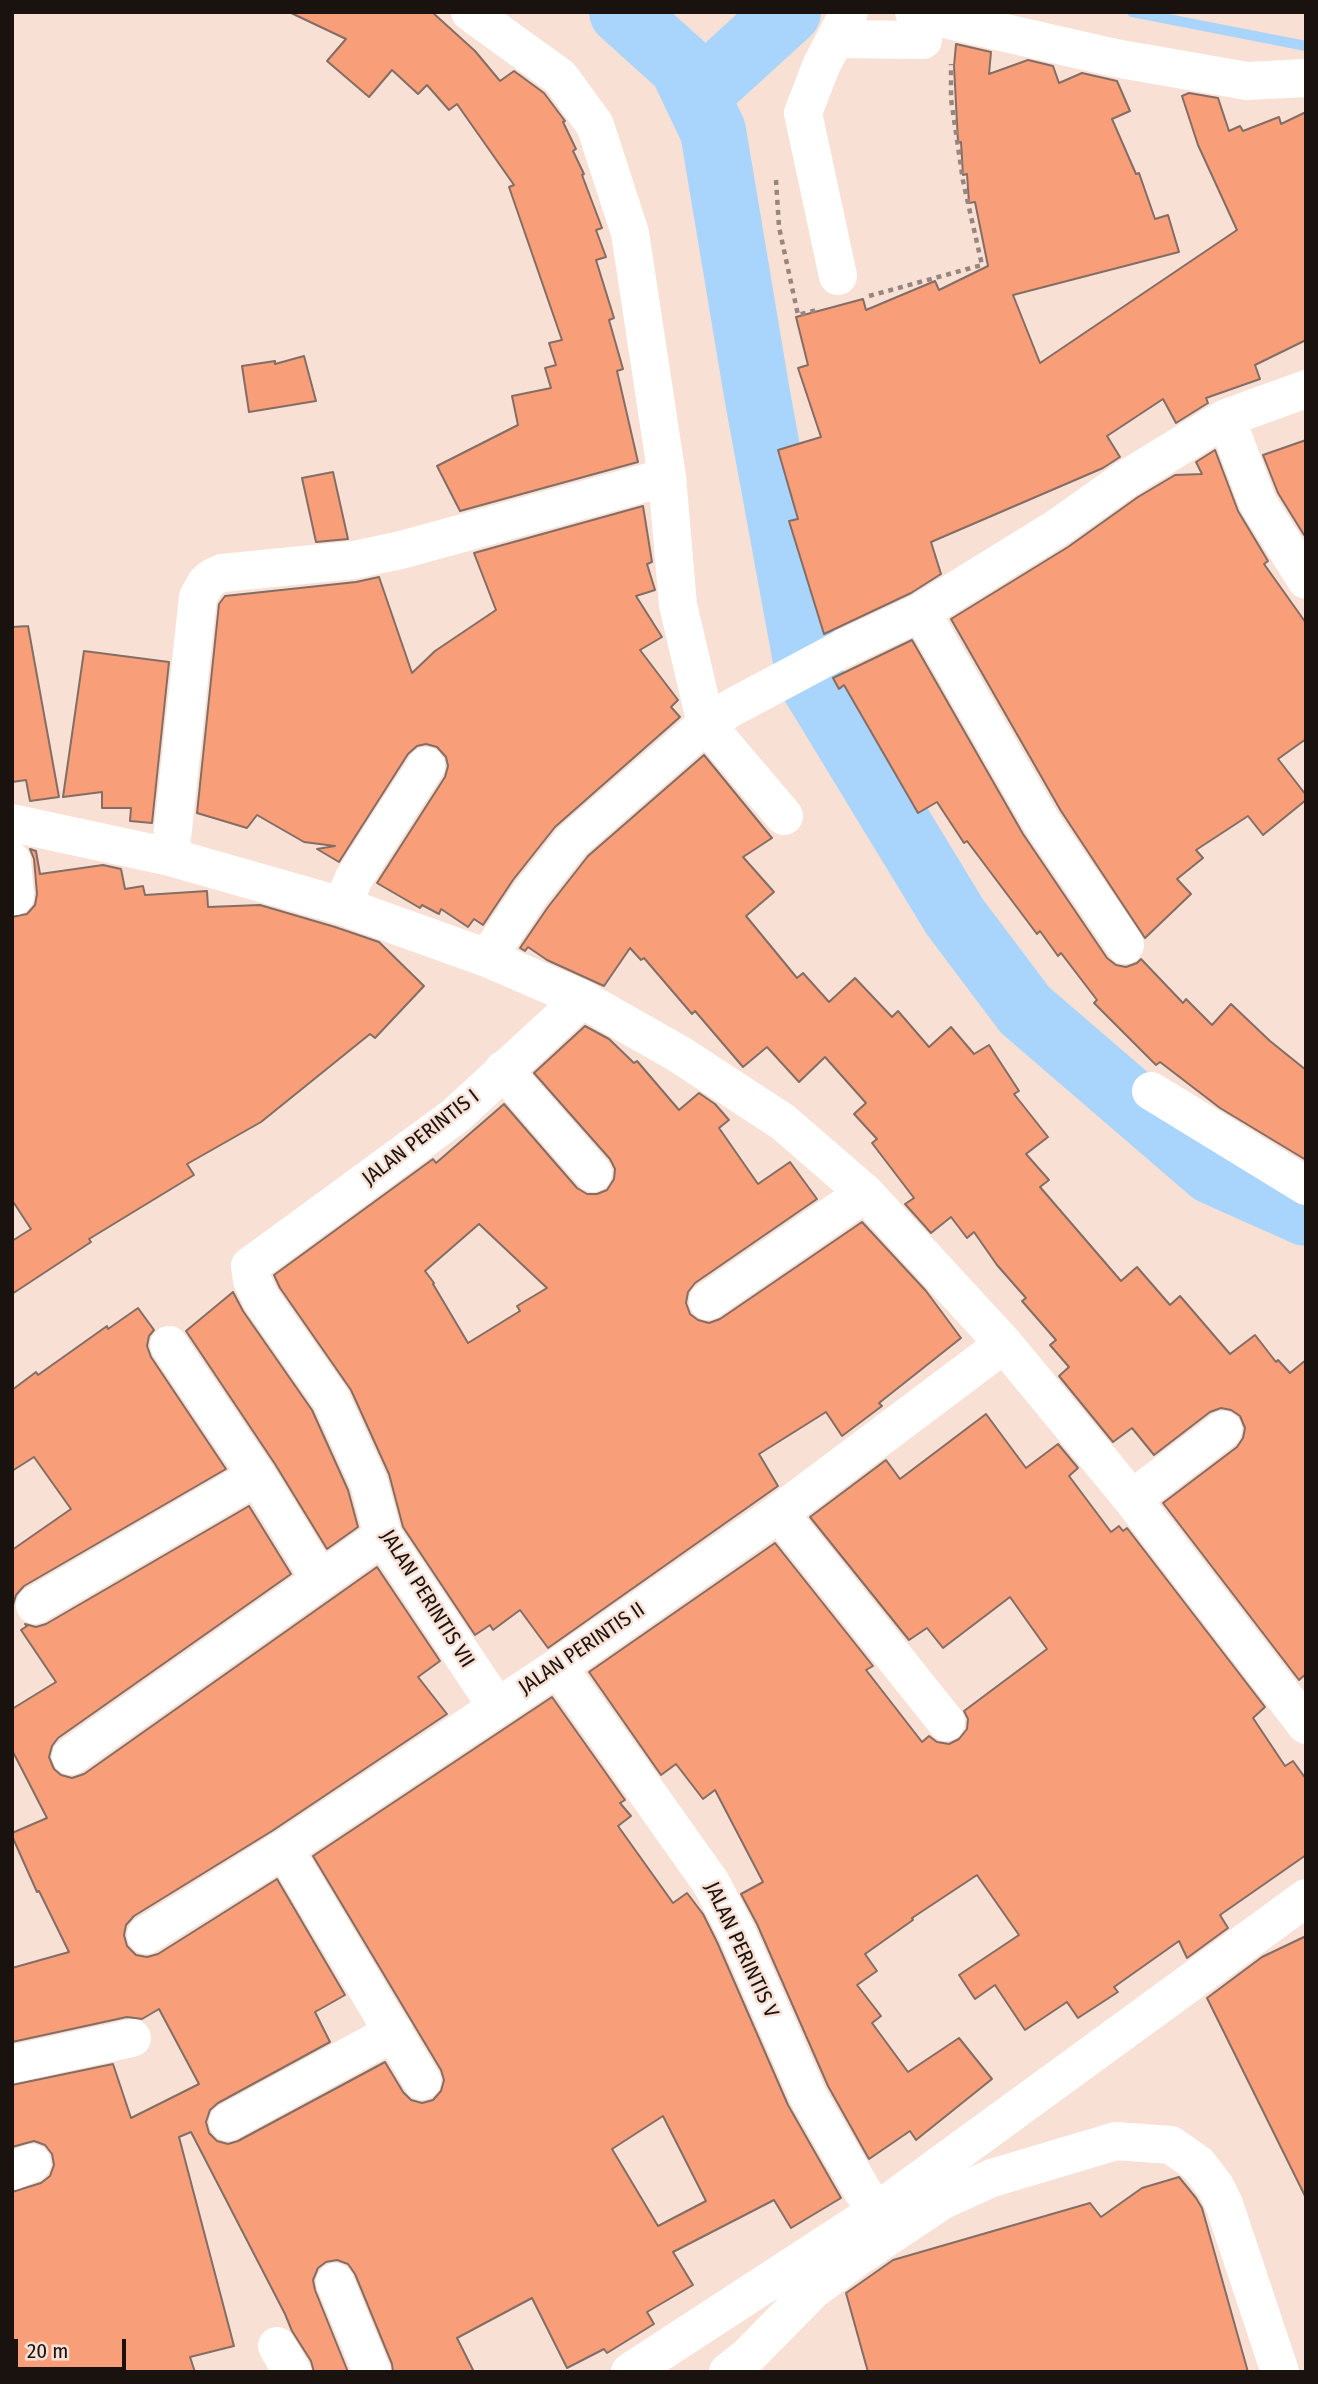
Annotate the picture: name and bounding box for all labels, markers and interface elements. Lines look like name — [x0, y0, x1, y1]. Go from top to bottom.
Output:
street label: JALAN PERINTIS I — [358, 1085, 484, 1191]
street label: JALAN PERINTIS VII — [375, 1525, 479, 1673]
street label: JALAN PERINTIS II — [514, 1597, 650, 1701]
street label: JALAN PERINTIS V — [699, 1878, 783, 2022]
scale bar — [18, 2324, 130, 2368]
text: 20 m — [27, 2338, 68, 2364]

